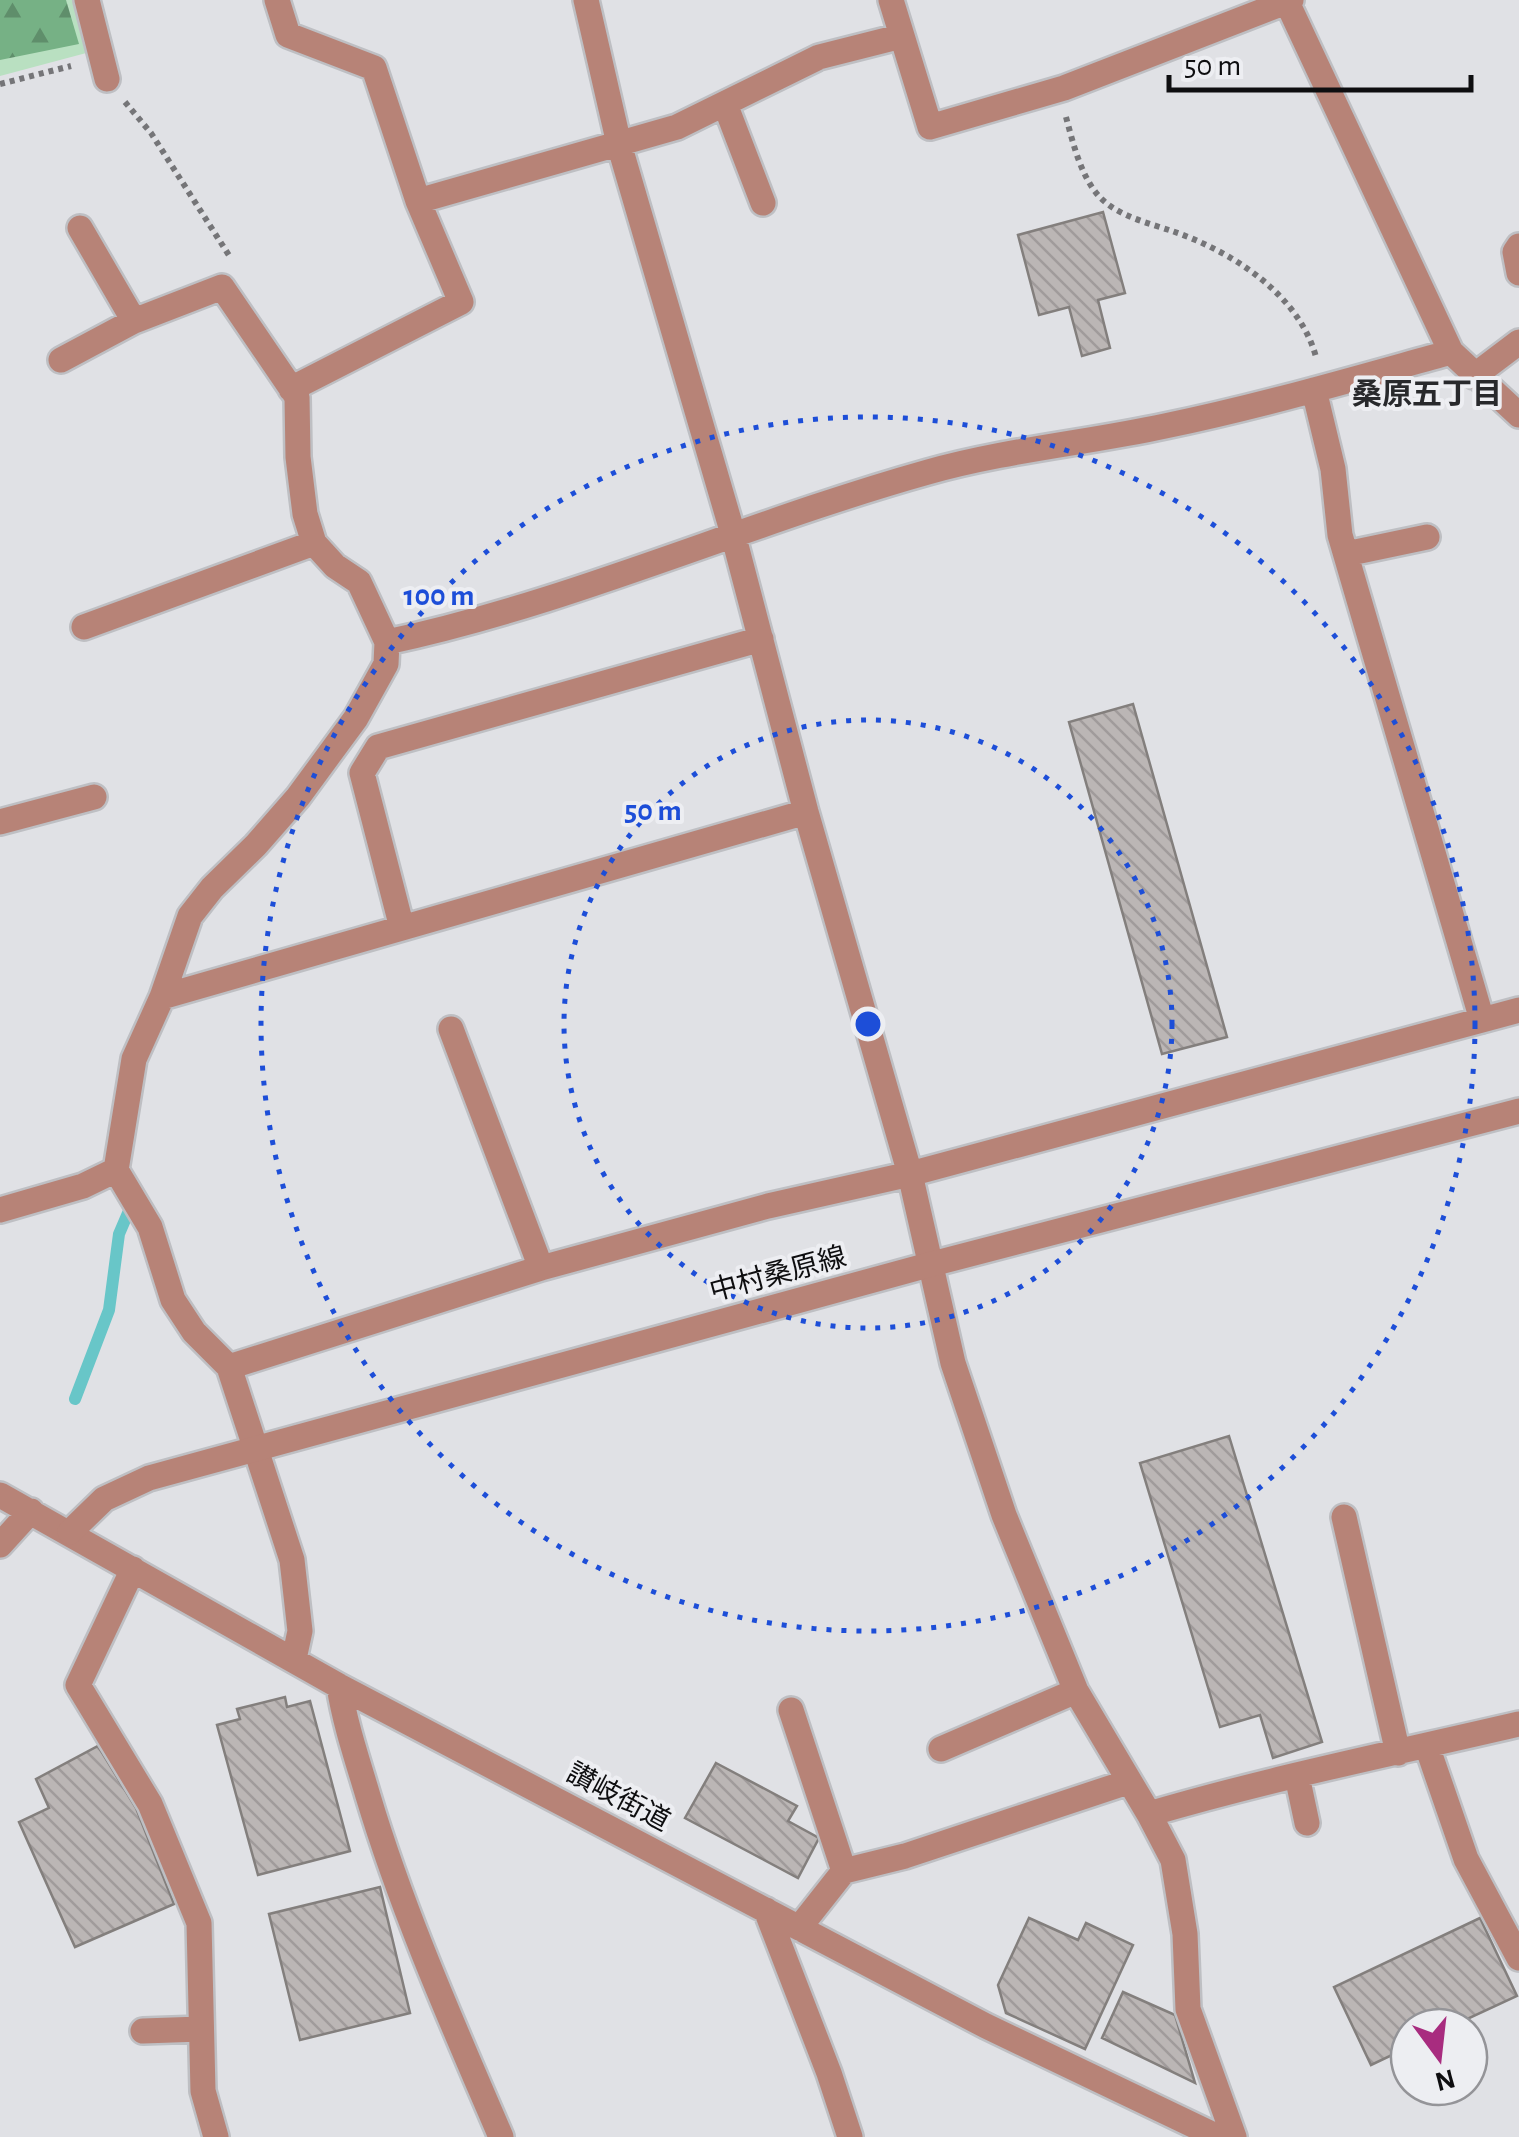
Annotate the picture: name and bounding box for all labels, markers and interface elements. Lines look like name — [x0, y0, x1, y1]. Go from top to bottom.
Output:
scale bar — [1169, 30, 1472, 92]
text: 50 m — [1184, 51, 1241, 81]
district label: 桑原五丁目 — [1352, 379, 1502, 410]
text: 100 m — [404, 581, 474, 611]
text: 50 m — [624, 796, 682, 826]
centre of rings — [850, 1006, 886, 1042]
street label: 中村桑原線 — [706, 1241, 849, 1307]
street label: 讃岐街道 — [562, 1758, 675, 1837]
north arrow — [1389, 2007, 1489, 2107]
text: N — [1432, 2063, 1458, 2095]

